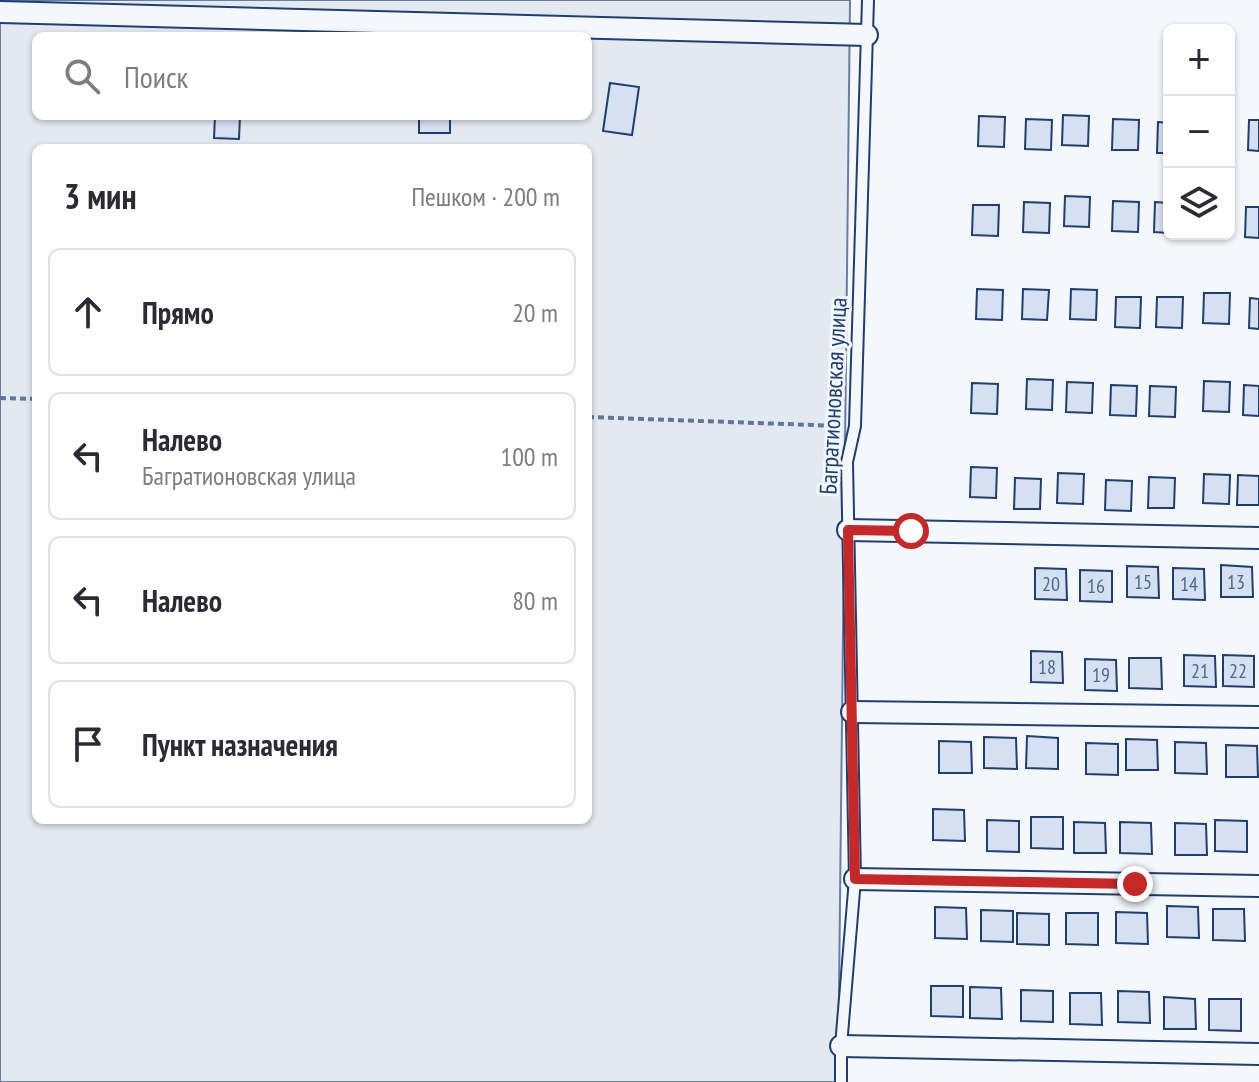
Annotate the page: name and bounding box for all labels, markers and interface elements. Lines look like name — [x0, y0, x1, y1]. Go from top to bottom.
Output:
map controls — [1163, 24, 1235, 240]
button: + — [1163, 24, 1235, 96]
search box — [32, 32, 592, 120]
icon: search — [60, 54, 104, 98]
text: Поиск — [124, 57, 188, 96]
button: − — [1163, 96, 1235, 168]
button: layers — [1163, 168, 1235, 240]
text: 3 мин — [64, 174, 137, 218]
text: Пешком · 200 m — [411, 180, 560, 213]
icon: ahead — [66, 290, 110, 334]
text: Прямо — [142, 293, 214, 332]
text: 20 m — [512, 296, 558, 329]
street label: Багратионовская улица — [812, 297, 854, 495]
text: Налево — [142, 420, 222, 459]
icon: left — [66, 434, 110, 478]
text: 100 m — [500, 440, 558, 473]
text: Багратионовская улица — [142, 459, 356, 492]
route start — [893, 513, 929, 549]
house number: 15 — [1134, 569, 1152, 595]
house number: 13 — [1227, 569, 1245, 595]
house number: 20 — [1042, 571, 1060, 597]
house number: 14 — [1180, 571, 1198, 597]
house number: 16 — [1087, 573, 1105, 599]
icon: left — [66, 578, 110, 622]
text: Налево — [142, 581, 222, 620]
text: 80 m — [512, 584, 558, 617]
house number: 18 — [1038, 654, 1056, 680]
house number: 21 — [1191, 658, 1209, 684]
house number: 22 — [1229, 658, 1247, 684]
house number: 19 — [1092, 662, 1110, 688]
icon: arrive — [66, 722, 110, 766]
text: Пункт назначения — [142, 725, 338, 764]
route end — [1117, 866, 1153, 902]

